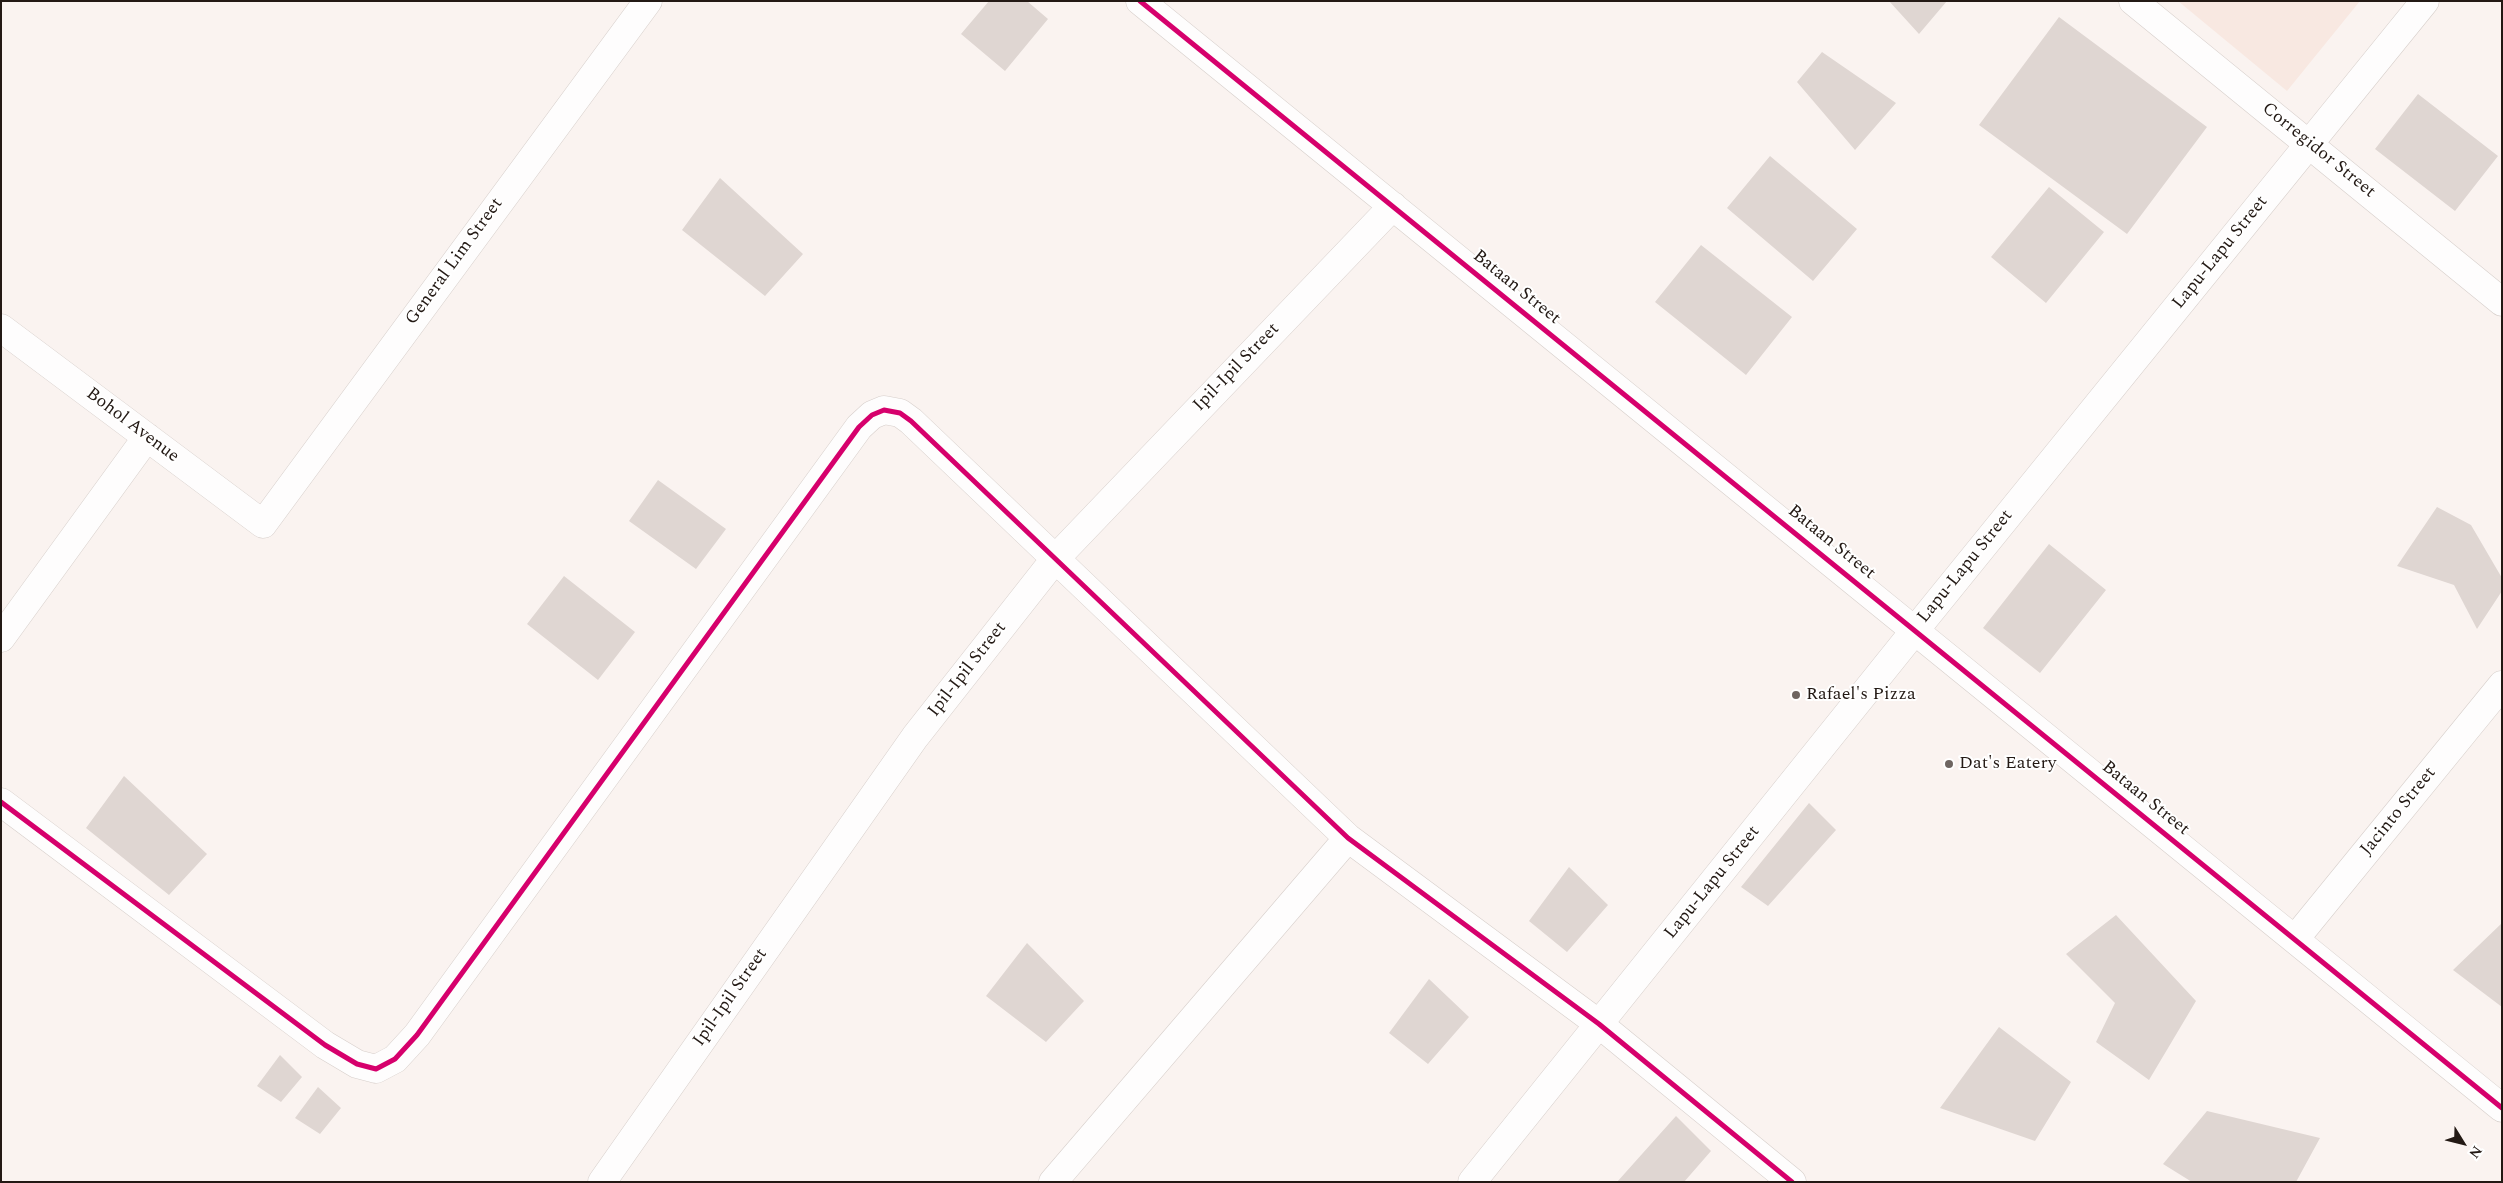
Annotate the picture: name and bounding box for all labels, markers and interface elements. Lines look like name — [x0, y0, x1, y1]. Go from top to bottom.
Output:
street label: Corregidor Street — [2257, 99, 2379, 203]
street label: Lapu-Lapu Street — [2169, 192, 2273, 314]
street label: General Lim Street — [402, 194, 508, 330]
street label: Bataan Street — [1468, 246, 1564, 330]
street label: Ipil-Ipil Street — [1189, 319, 1285, 417]
street label: Bohol Avenue — [81, 384, 183, 468]
street label: Bataan Street — [1783, 501, 1879, 585]
street label: Lapu-Lapu Street — [1914, 506, 2018, 628]
street label: Ipil-Ipil Street — [924, 618, 1012, 722]
place label: Rafael's Pizza — [1806, 684, 1916, 706]
marker: Rafael's Pizza — [1790, 689, 1802, 701]
place label: Dat's Eatery — [1959, 753, 2056, 775]
street label: Bataan Street — [2097, 757, 2193, 841]
marker: Dat's Eatery — [1943, 758, 1955, 770]
street label: Jacinto Street — [2357, 763, 2441, 861]
street label: Lapu-Lapu Street — [1661, 822, 1765, 944]
street label: Ipil-Ipil Street — [689, 945, 773, 1051]
north arrow — [2438, 1118, 2488, 1168]
text: N — [2464, 1141, 2487, 1163]

